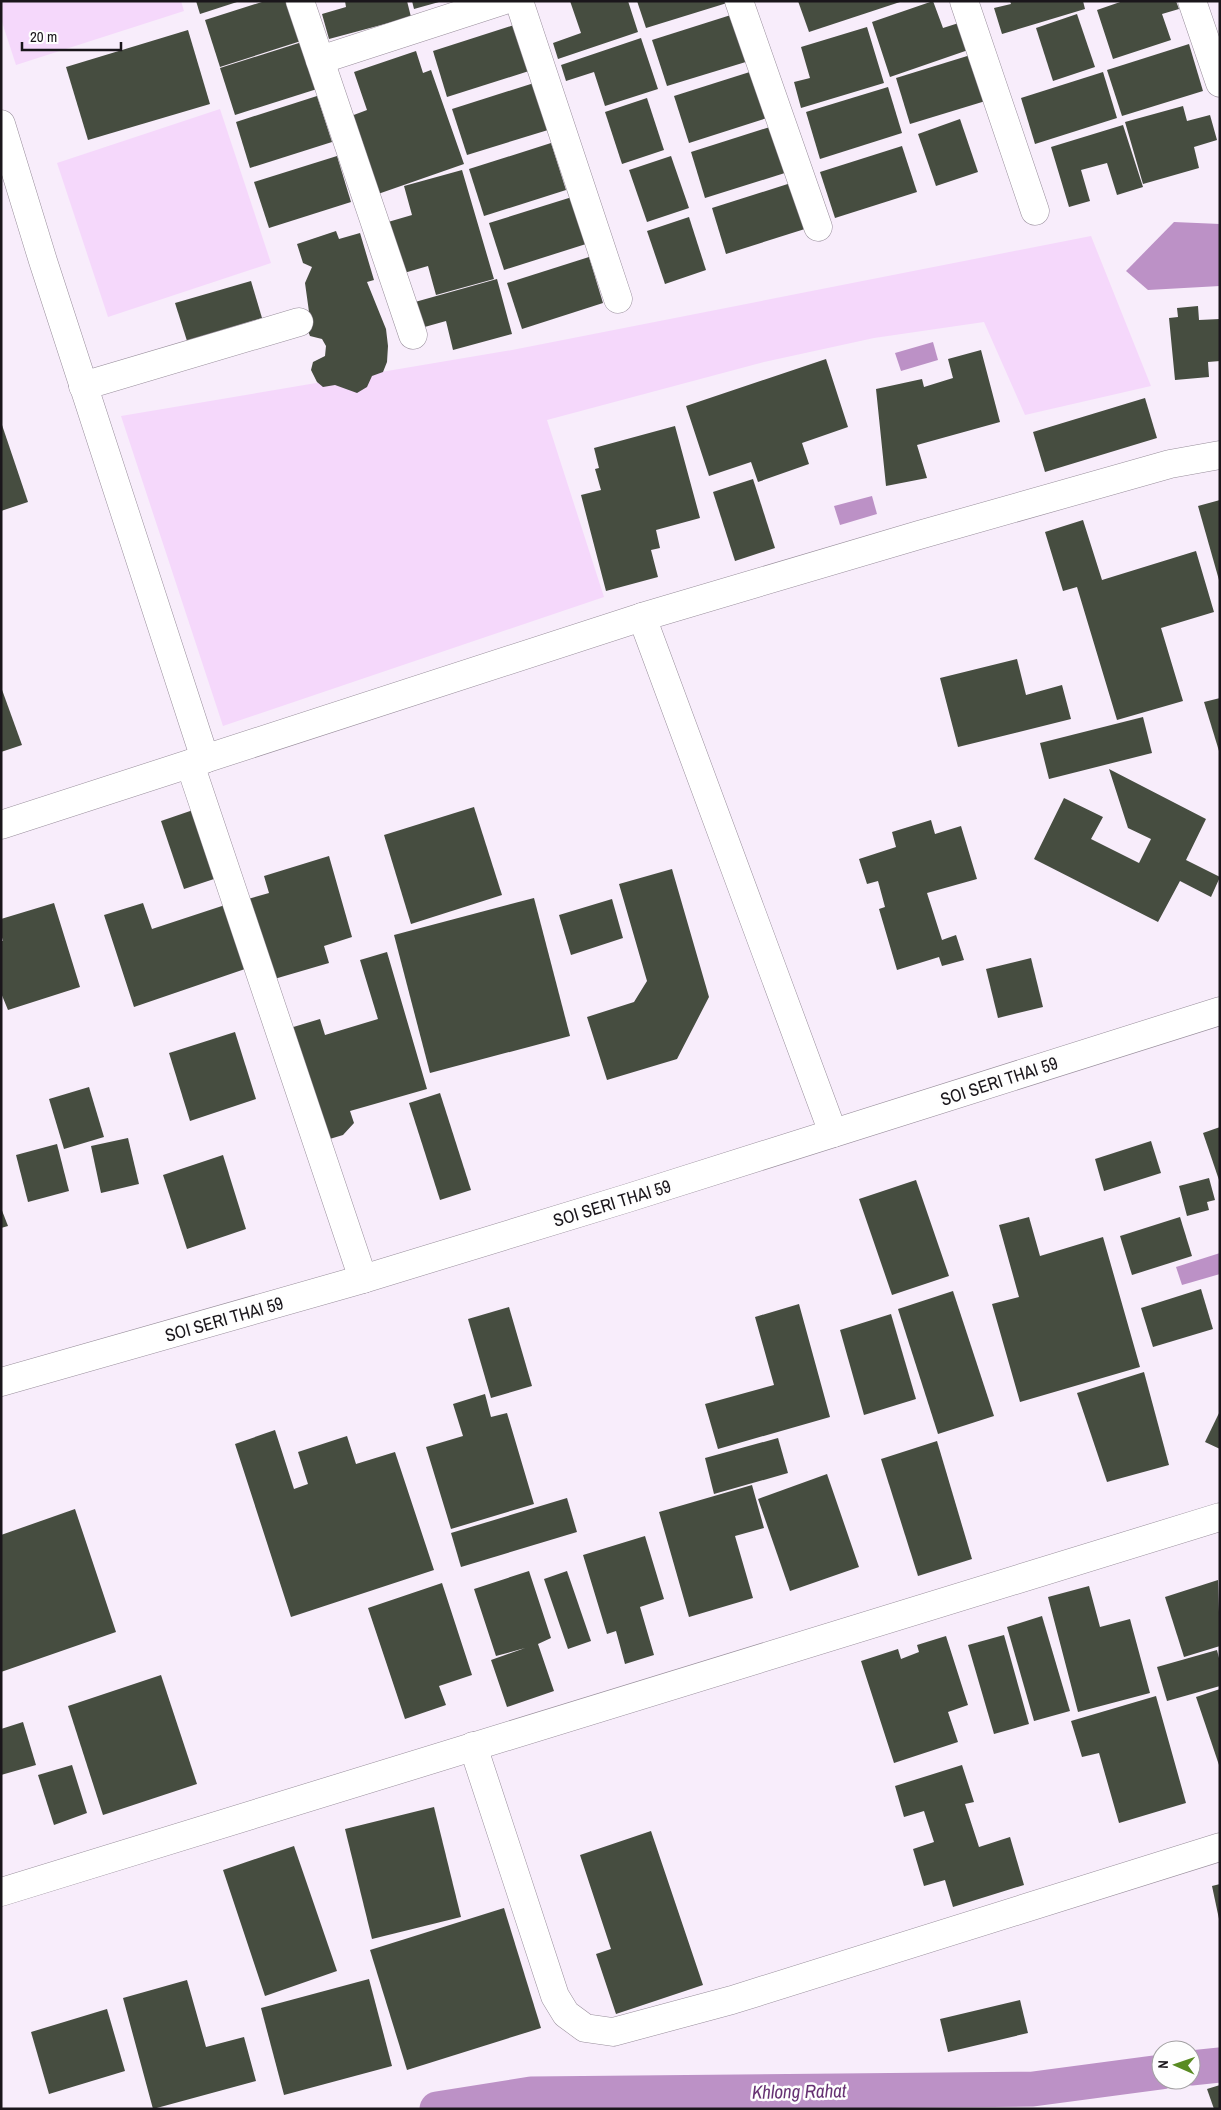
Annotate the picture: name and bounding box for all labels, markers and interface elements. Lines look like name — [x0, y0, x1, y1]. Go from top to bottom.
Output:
scale bar — [22, 20, 121, 52]
text: 20 m — [30, 26, 57, 47]
street label: SOI SERI THAI 59 — [937, 1050, 1061, 1112]
street label: SOI SERI THAI 59 — [550, 1173, 674, 1233]
street label: SOI SERI THAI 59 — [162, 1290, 286, 1348]
north arrow — [1151, 2040, 1201, 2090]
text: N — [1154, 2060, 1172, 2069]
water label: Khlong Rahat — [752, 2077, 847, 2105]

